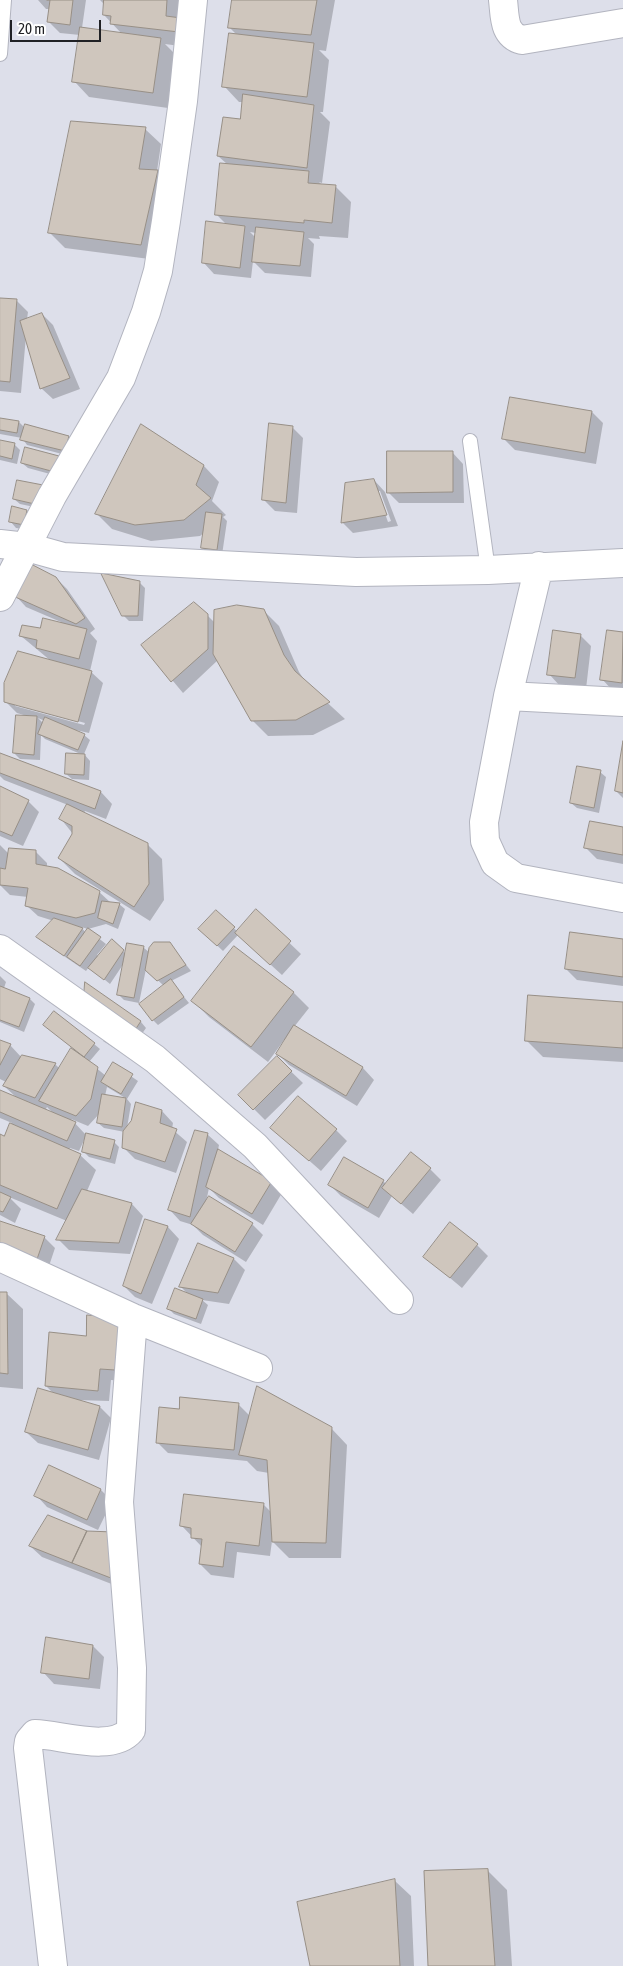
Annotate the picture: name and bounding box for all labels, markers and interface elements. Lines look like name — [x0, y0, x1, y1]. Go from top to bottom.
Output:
scale bar — [12, 10, 104, 42]
text: 20 m — [18, 20, 45, 37]

